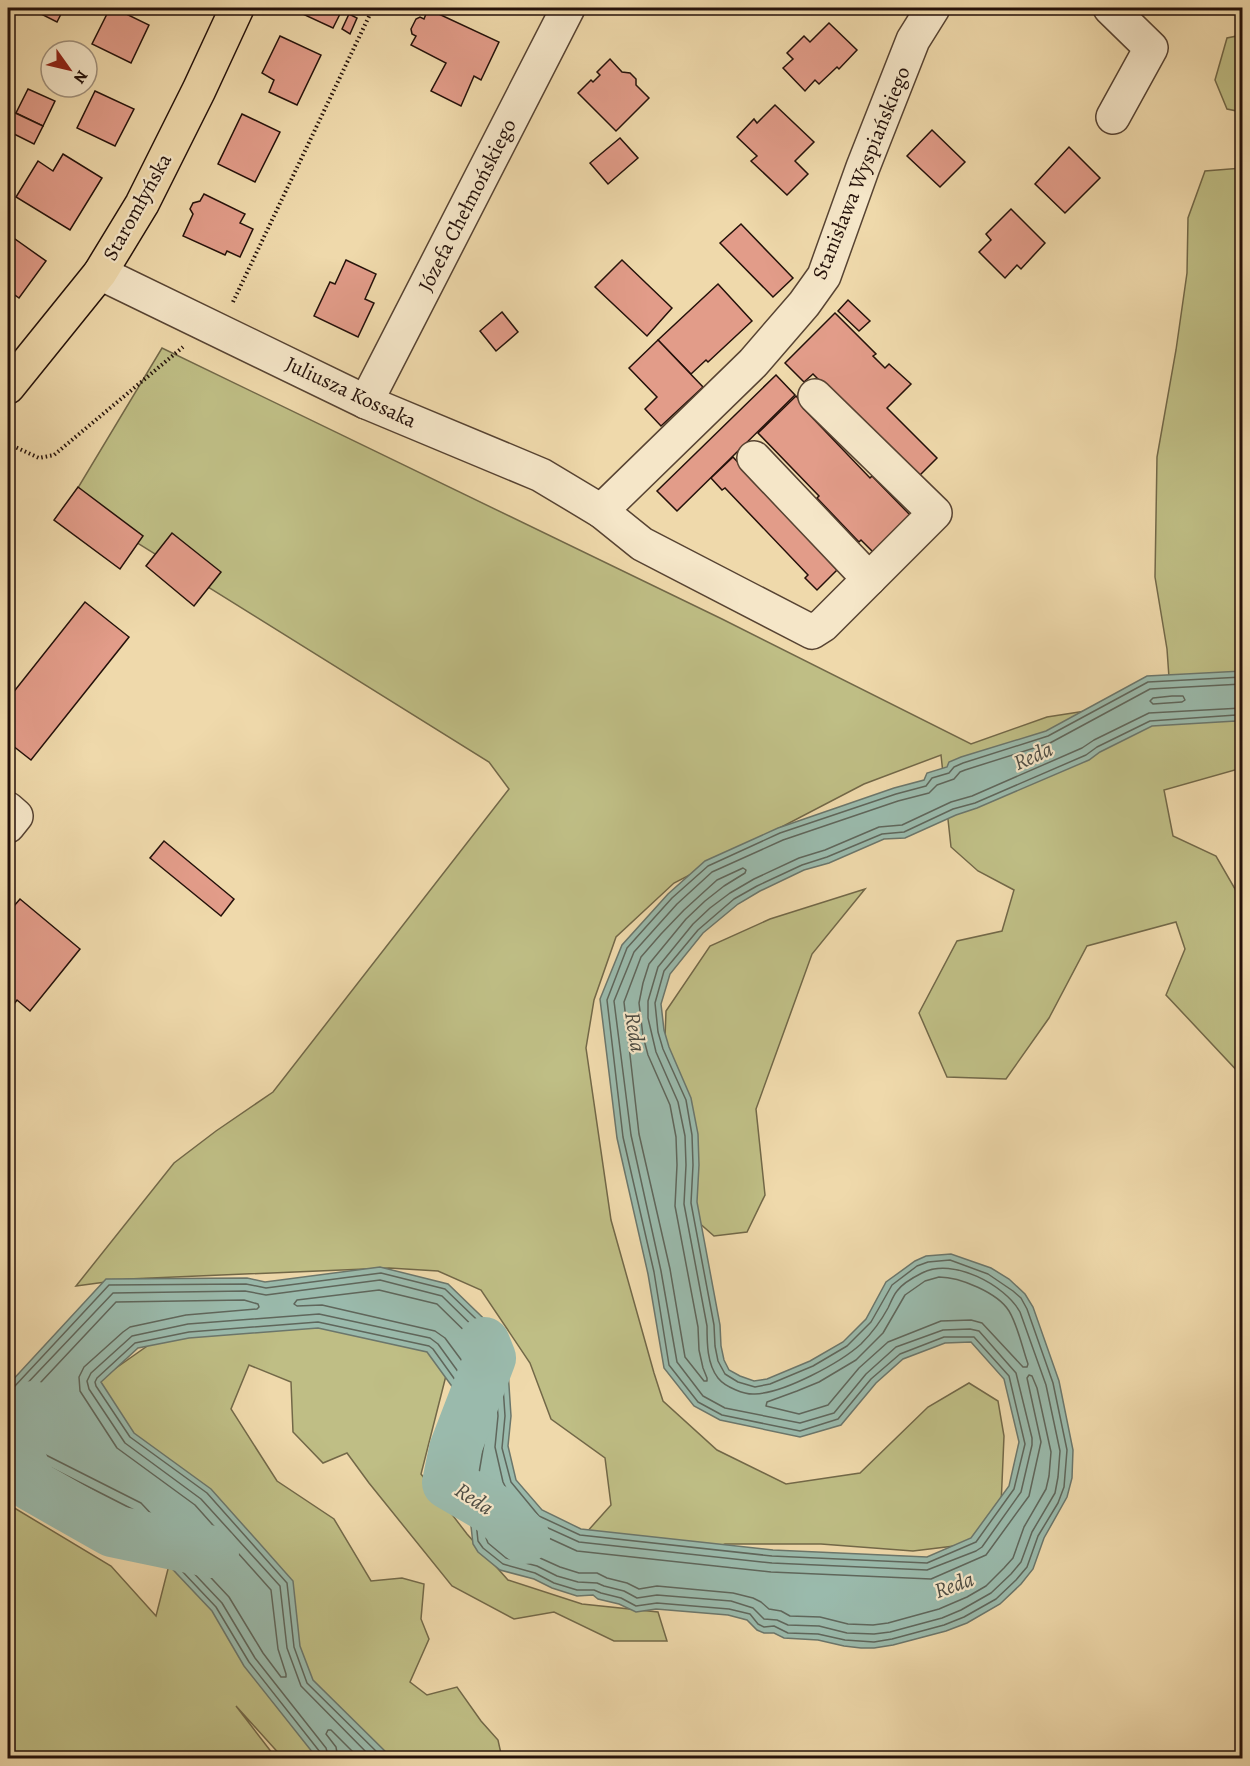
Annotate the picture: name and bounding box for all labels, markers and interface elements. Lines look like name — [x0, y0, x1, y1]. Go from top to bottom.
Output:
north arrow — [39, 39, 99, 99]
street label: Stanisława Wyspiańskiego — [805, 62, 917, 284]
text: N — [68, 66, 93, 88]
street label: Józefa Chełmońskiego — [411, 114, 523, 296]
street label: Staromłyńska — [96, 148, 178, 266]
street label: Juliusza Kossaka — [281, 349, 421, 435]
water label: Reda — [1008, 734, 1058, 778]
water label: Reda — [617, 1010, 653, 1054]
water label: Reda — [449, 1475, 499, 1523]
water label: Reda — [930, 1564, 978, 1606]

